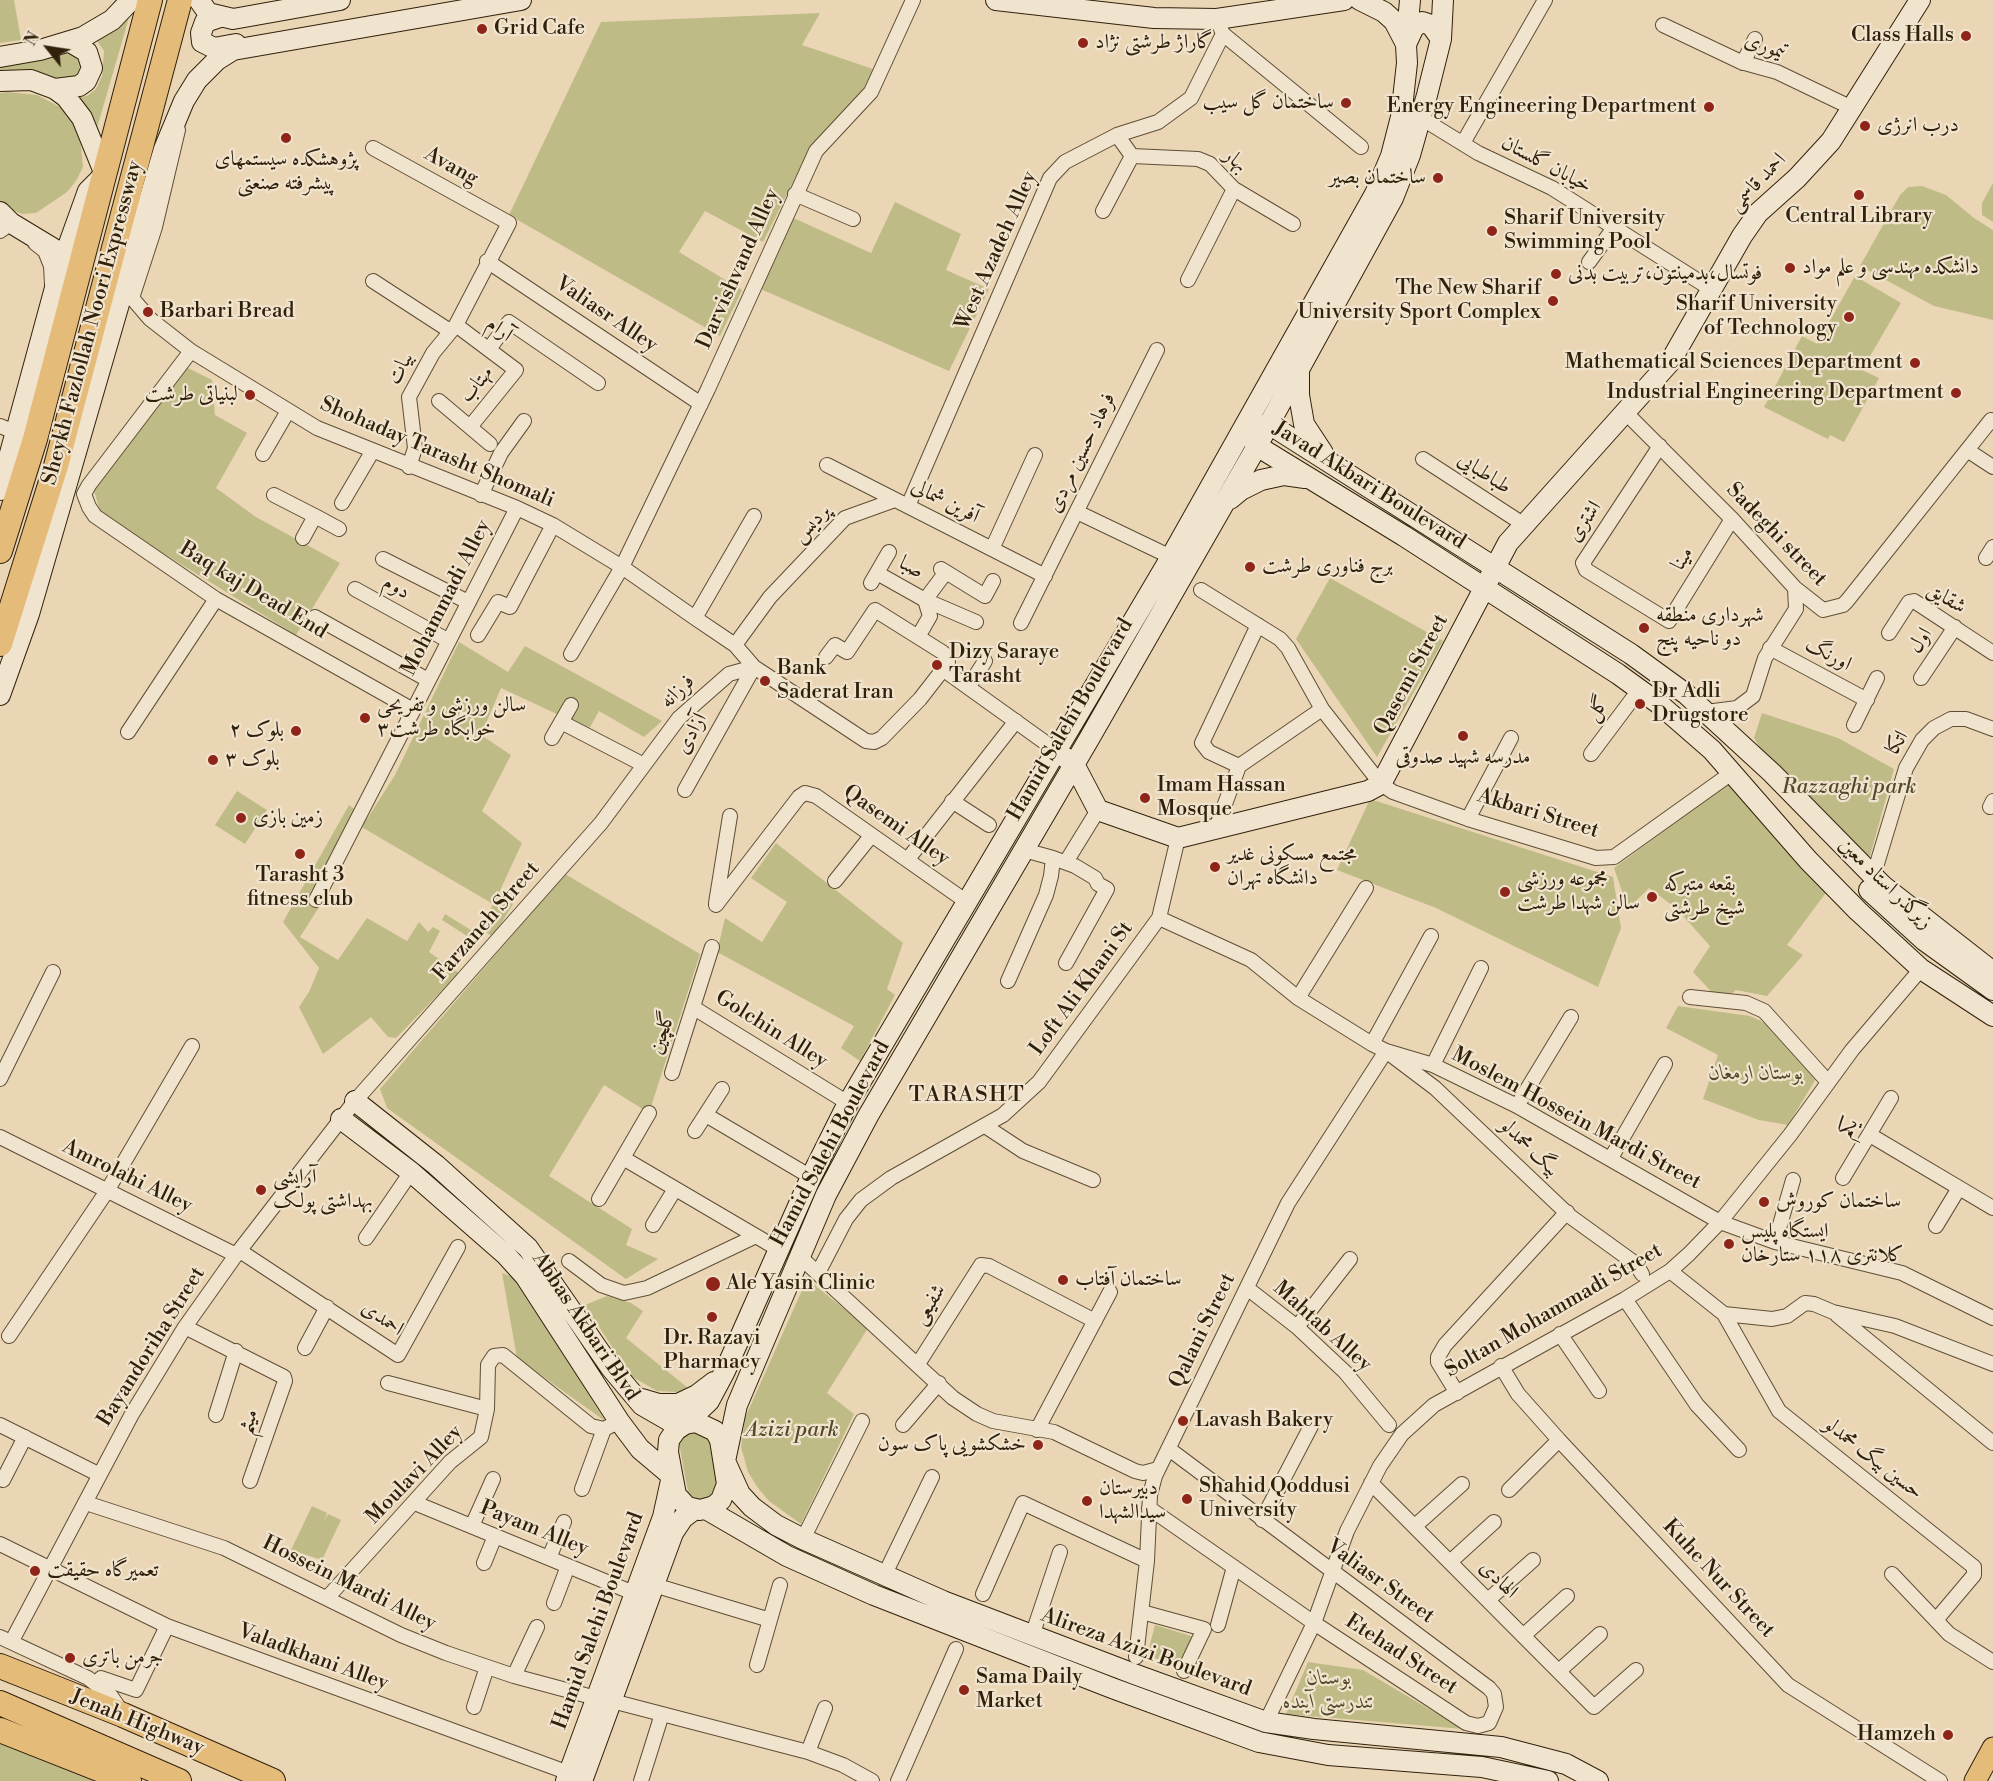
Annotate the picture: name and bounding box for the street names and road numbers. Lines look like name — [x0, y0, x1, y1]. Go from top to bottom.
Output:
street label: تیموری — [1741, 28, 1789, 66]
street label: خیابان گلستان — [1496, 131, 1596, 199]
street label: Avang — [420, 142, 482, 192]
street label: بهار — [1218, 144, 1252, 178]
street label: احمد قاسمی — [1724, 148, 1792, 218]
street label: Sheykh Fazlollah Noori Expressway — [38, 158, 148, 488]
street label: West Azadeh Alley — [951, 168, 1043, 334]
street label: Darvishvand Alley — [692, 185, 786, 353]
street label: Valiasr Alley — [550, 272, 662, 358]
street label: آرام — [481, 312, 517, 348]
street label: بیات — [382, 349, 420, 389]
street label: مهتاب — [454, 361, 500, 409]
street label: فرهاد حسین مردی — [1042, 389, 1122, 517]
street label: Shohaday Tarasht Shomali — [316, 392, 558, 514]
street label: Javad Akbari Boulevard — [1268, 416, 1470, 556]
street label: طباطبایی — [1452, 447, 1516, 501]
street label: آفرین شمالی — [907, 474, 983, 530]
street label: Sadeghi street — [1720, 478, 1832, 592]
street label: اشتری — [1562, 497, 1608, 547]
street label: پردیس — [787, 499, 837, 549]
street label: Mohammadi Alley — [397, 516, 497, 680]
street label: Baq kaj Dead End — [175, 537, 331, 645]
street label: مینا — [1666, 543, 1700, 575]
street label: صبا — [894, 551, 928, 585]
street label: دوم — [378, 570, 414, 606]
street label: شقایق — [1922, 578, 1970, 620]
street label: Qasemi Street — [1370, 610, 1454, 740]
street label: Hamid Salehi Boulevard — [1003, 614, 1139, 826]
street label: اول — [1903, 623, 1939, 659]
street label: اورنگ — [1800, 632, 1856, 678]
street label: فرزانه — [655, 670, 701, 714]
street label: گل — [1580, 691, 1616, 727]
street label: آزادی — [671, 709, 713, 759]
street label: اتکا — [1881, 726, 1915, 760]
street label: Qasemi Alley — [838, 780, 954, 872]
street label: Akbari Street — [1474, 784, 1602, 844]
street label: زیرگذر استاد معین — [1833, 833, 1937, 935]
street label: Farzaneh Street — [428, 857, 546, 987]
street label: Loft Ali Khani St — [1025, 917, 1139, 1061]
street label: Golchin Alley — [710, 985, 832, 1075]
street label: گلچین — [644, 1008, 682, 1058]
street label: Hamid Salehi Boulevard — [766, 1037, 896, 1251]
street label: Moslem Hossein Mardi Street — [1447, 1042, 1705, 1196]
street label: بیگ محمدلو — [1494, 1114, 1564, 1182]
street label: یکم — [1833, 1114, 1865, 1142]
street label: Amrolahi Alley — [58, 1135, 196, 1219]
street label: Soltan Mohammadi Street — [1441, 1238, 1667, 1384]
street label: Abbas Akbari Blvd — [526, 1248, 644, 1406]
street label: Bayandoriha Street — [93, 1263, 211, 1431]
street label: Qalani Street — [1164, 1269, 1242, 1393]
street label: Mahtab Alley — [1268, 1276, 1376, 1378]
street label: شفیعی — [908, 1280, 952, 1330]
street label: احمدی — [356, 1296, 408, 1342]
street label: میثم — [233, 1406, 265, 1438]
street label: حسین بیگ محمدلو — [1818, 1412, 1928, 1506]
street label: Moulavi Alley — [361, 1420, 469, 1530]
street label: Payam Alley — [476, 1496, 592, 1562]
street label: Hamid Salehi Boulevard — [548, 1509, 650, 1733]
street label: Kuhe Nur Street — [1657, 1515, 1779, 1643]
street label: Hossein Mardi Alley — [258, 1531, 440, 1637]
street label: Valiasr Street — [1321, 1534, 1439, 1630]
street label: الهادی — [1473, 1555, 1523, 1605]
street label: Alireza Azizi Boulevard — [1037, 1603, 1255, 1703]
street label: Etehad Street — [1340, 1609, 1462, 1701]
street label: Valadkhani Alley — [234, 1619, 392, 1697]
street label: Jenah Highway — [67, 1685, 207, 1761]

